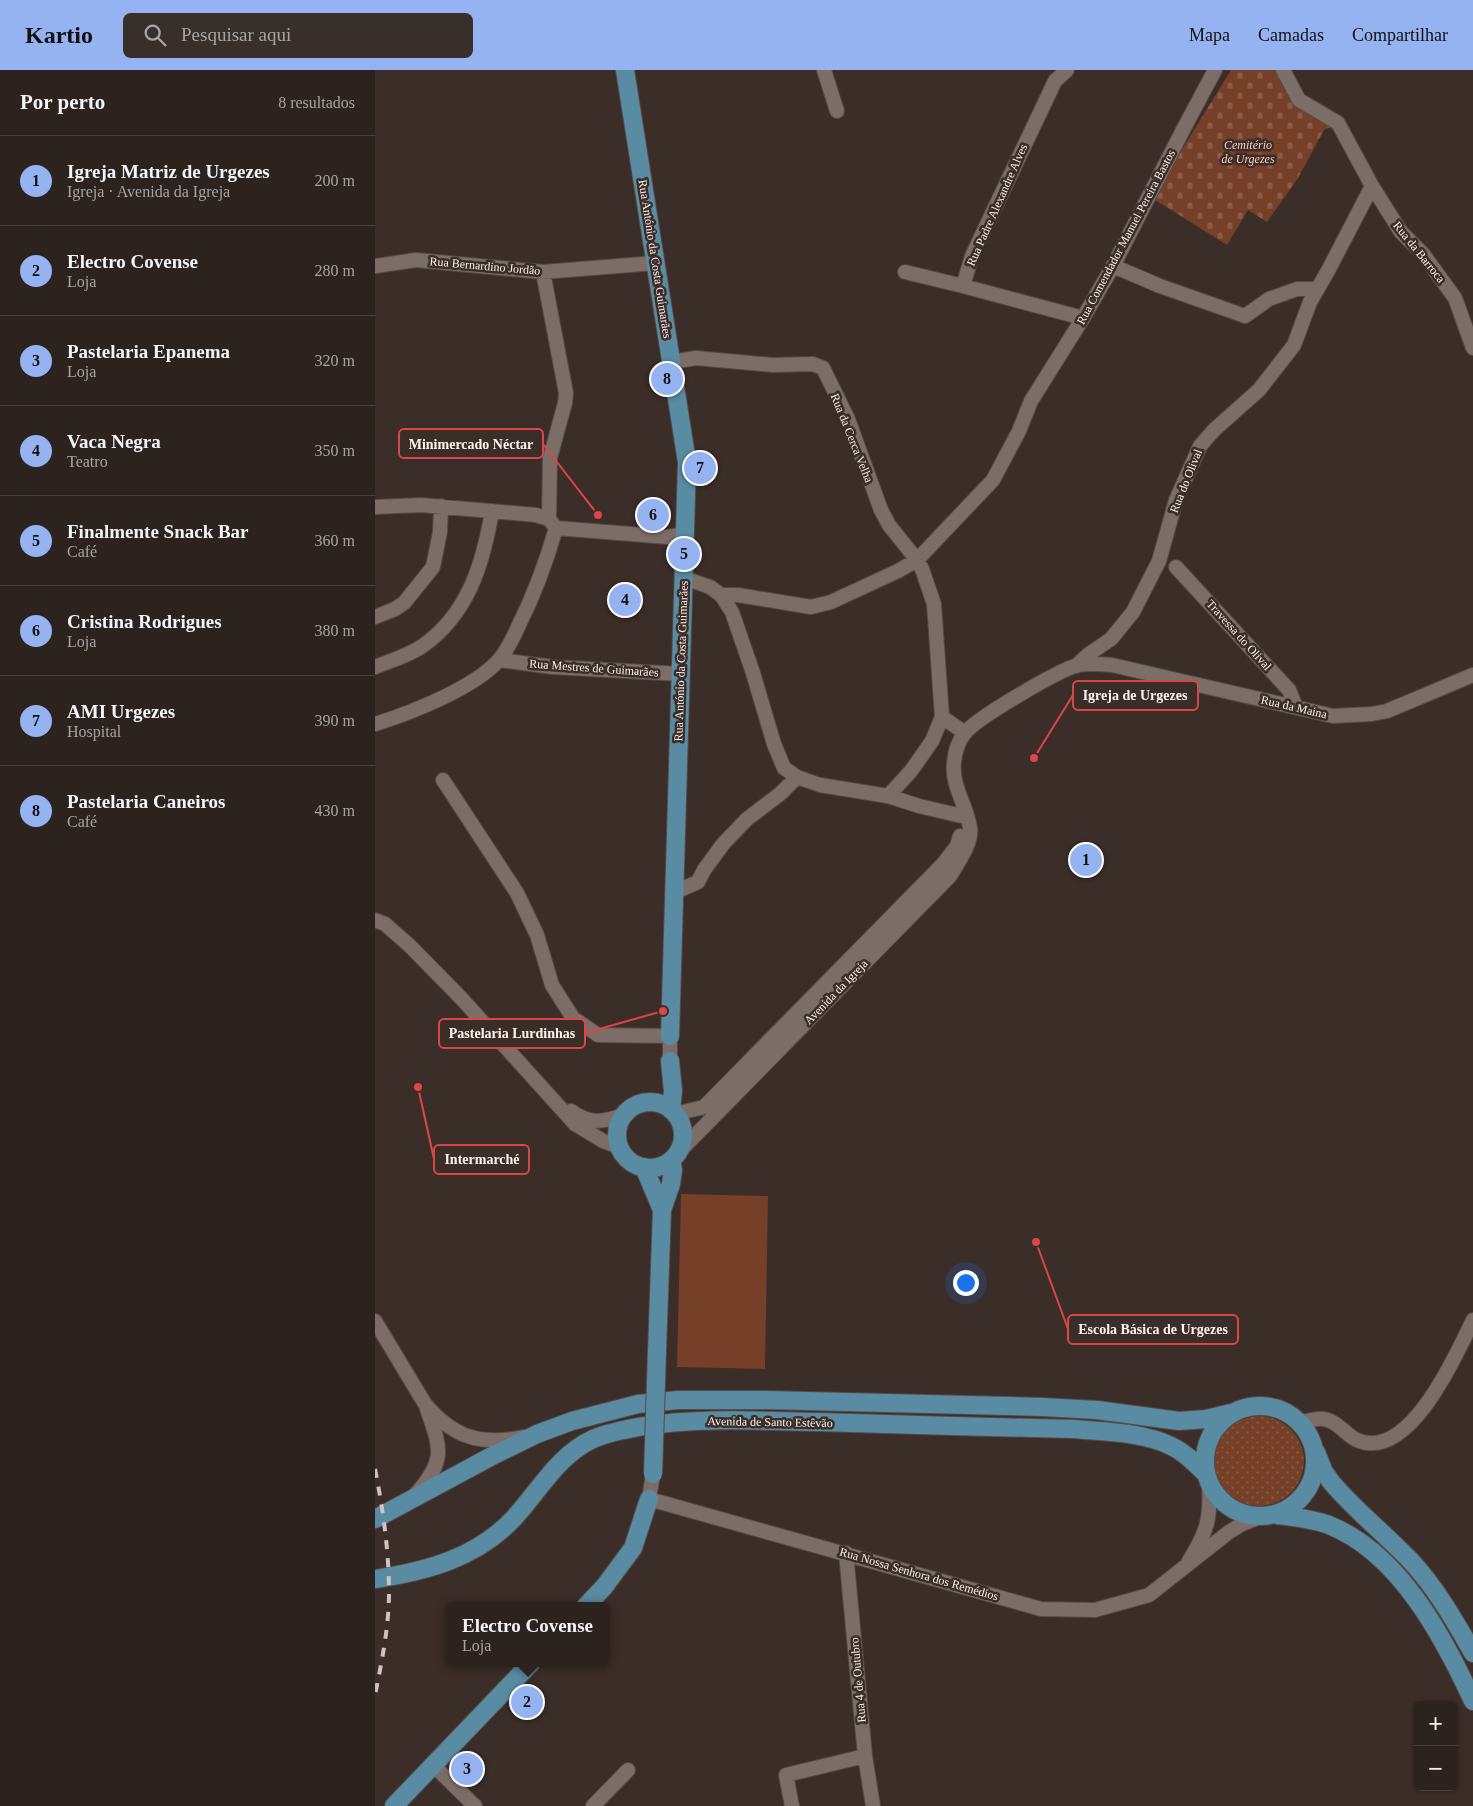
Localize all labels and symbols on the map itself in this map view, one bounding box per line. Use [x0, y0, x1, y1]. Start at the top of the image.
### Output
park label: Cemitério de Urgezes [1221, 138, 1275, 166]
street label: Rua Padre Alexandre Alves [964, 141, 1030, 268]
street label: Rua Comendador Manuel Pereira Bastos [1074, 147, 1178, 327]
street label: Rua António da Costa Guimarães [636, 179, 675, 340]
street label: Rua da Barroca [1390, 219, 1448, 286]
street label: Rua Bernardino Jordão [429, 254, 541, 278]
pin: 8 [651, 360, 683, 398]
street label: Rua da Cerca Velha [828, 391, 876, 485]
callout: Minimercado Néctar [399, 429, 543, 458]
text: Minimercado Néctar [409, 437, 533, 452]
street label: Rua do Olival [1167, 447, 1205, 515]
pin: 7 [684, 449, 716, 487]
pin: 6 [637, 496, 669, 534]
pin: 5 [668, 535, 700, 573]
street label: Rua António da Costa Guimarães [671, 580, 691, 742]
pin: 4 [609, 581, 641, 619]
street label: Travessa do Olival [1204, 597, 1275, 674]
street label: Rua Mestres de Guimarães [529, 656, 659, 680]
callout: Igreja de Urgezes [1073, 681, 1198, 710]
text: Igreja de Urgezes [1083, 688, 1188, 703]
street label: Rua da Maina [1260, 693, 1329, 722]
pin: 1 [1070, 841, 1102, 879]
street label: Avenida da Igreja [801, 956, 871, 1027]
callout: Pastelaria Lurdinhas [439, 1019, 585, 1048]
text: Pastelaria Lurdinhas [449, 1026, 576, 1041]
callout: Intermarché [434, 1145, 529, 1174]
text: Intermarché [444, 1152, 520, 1167]
your location [953, 1270, 979, 1296]
callout: Escola Básica de Urgezes [1068, 1315, 1238, 1344]
text: Escola Básica de Urgezes [1078, 1322, 1228, 1337]
street label: Avenida de Santo Estêvão [707, 1414, 833, 1430]
street label: Rua Nossa Senhora dos Remédios [838, 1545, 1000, 1604]
street label: Rua 4 de Outubro [847, 1637, 869, 1723]
pin: 2 [511, 1683, 543, 1721]
pin: 3 [451, 1750, 483, 1788]

